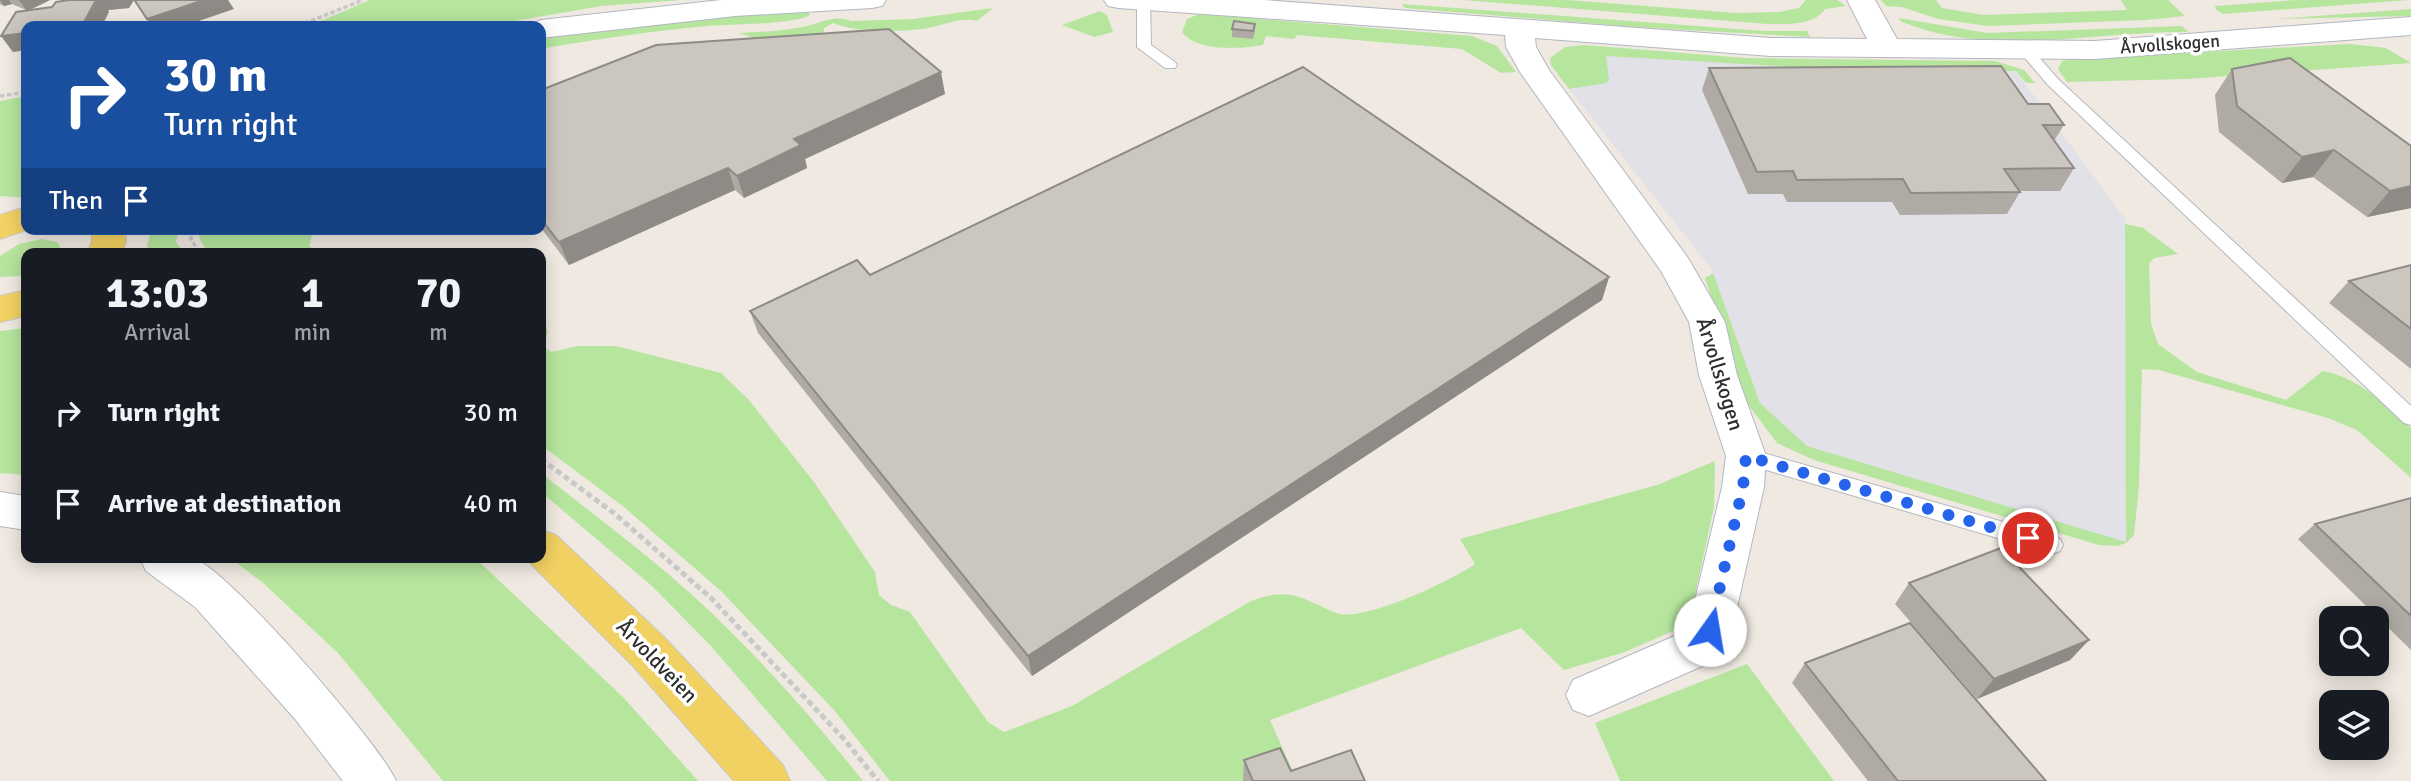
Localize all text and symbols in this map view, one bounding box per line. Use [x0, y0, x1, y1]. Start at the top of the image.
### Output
street label: Årvollskogen [2119, 30, 2221, 58]
text: 30 m [164, 45, 267, 105]
icon: right [49, 49, 140, 140]
text: Turn right [164, 105, 297, 144]
icon: arrive [117, 182, 155, 220]
text: Then [49, 185, 103, 217]
text: 13:03 [106, 268, 209, 319]
text: 1 [301, 268, 324, 319]
text: 70 [416, 268, 461, 319]
street label: Årvollskogen [1690, 314, 1750, 434]
text: Arrival [124, 318, 191, 347]
text: min [294, 318, 331, 347]
text: m [429, 318, 448, 347]
icon: right [49, 394, 87, 432]
text: Turn right [108, 397, 220, 429]
text: 30 m [463, 397, 518, 429]
icon: arrive [49, 485, 87, 523]
text: Arrive at destination [108, 488, 341, 520]
text: 40 m [463, 488, 518, 520]
pin [1998, 508, 2058, 568]
icon: arrive [2009, 519, 2047, 557]
position arrow [1673, 593, 1747, 667]
map controls [2319, 606, 2389, 760]
button: search [2319, 606, 2389, 676]
street label: Årvoldveien [611, 613, 704, 708]
button: layers [2319, 690, 2389, 760]

